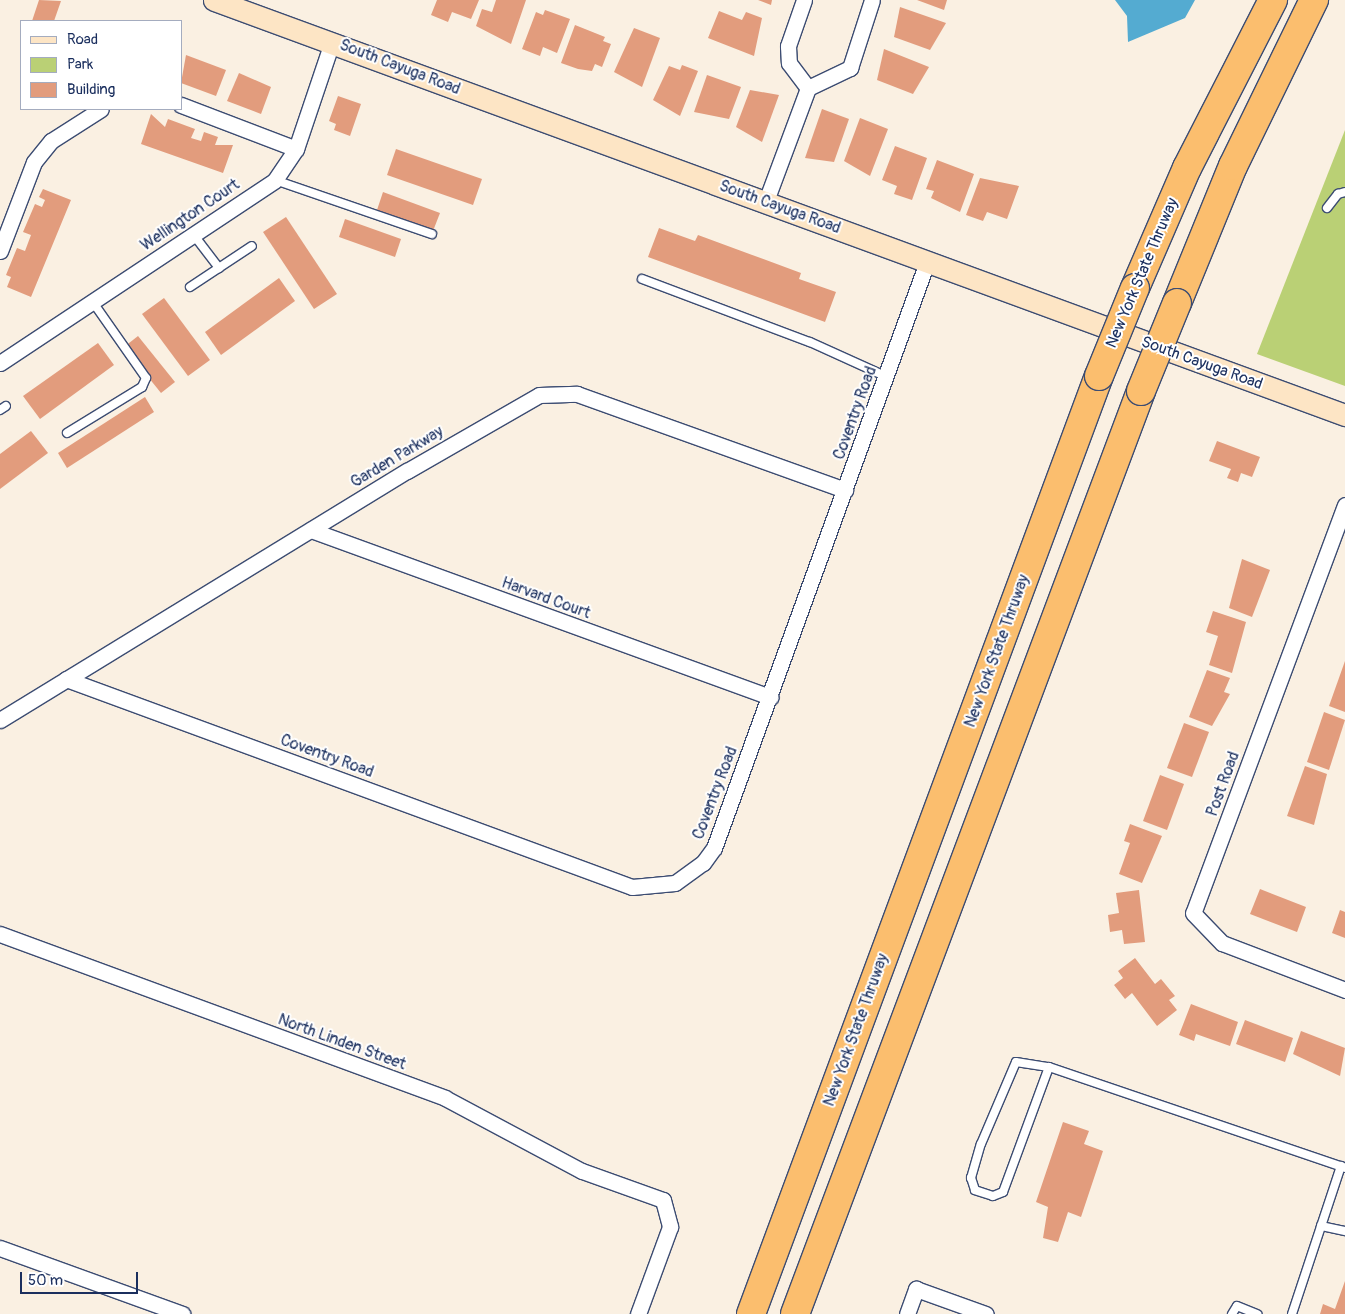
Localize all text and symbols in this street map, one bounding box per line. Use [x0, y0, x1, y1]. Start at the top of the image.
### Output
legend [20, 20, 182, 110]
text: Road [67, 30, 98, 49]
street label: South Cayuga Road [337, 35, 463, 99]
text: Park [67, 55, 93, 74]
text: Building [67, 80, 115, 99]
street label: Wellington Court [137, 175, 243, 255]
street label: South Cayuga Road [717, 176, 843, 238]
street label: New York State Thruway [1102, 195, 1182, 351]
street label: South Cayuga Road [1139, 332, 1265, 394]
street label: Coventry Road [829, 364, 881, 462]
street label: Garden Parkway [347, 422, 447, 492]
street label: New York State Thruway [960, 572, 1034, 730]
street label: Harvard Court [499, 573, 593, 623]
street label: Coventry Road [278, 730, 376, 782]
street label: Coventry Road [689, 744, 741, 842]
street label: Post Road [1202, 749, 1244, 819]
street label: New York State Thruway [819, 951, 893, 1109]
street label: North Linden Street [275, 1010, 409, 1074]
scale bar [22, 1262, 140, 1294]
text: 50 m [28, 1271, 63, 1290]

